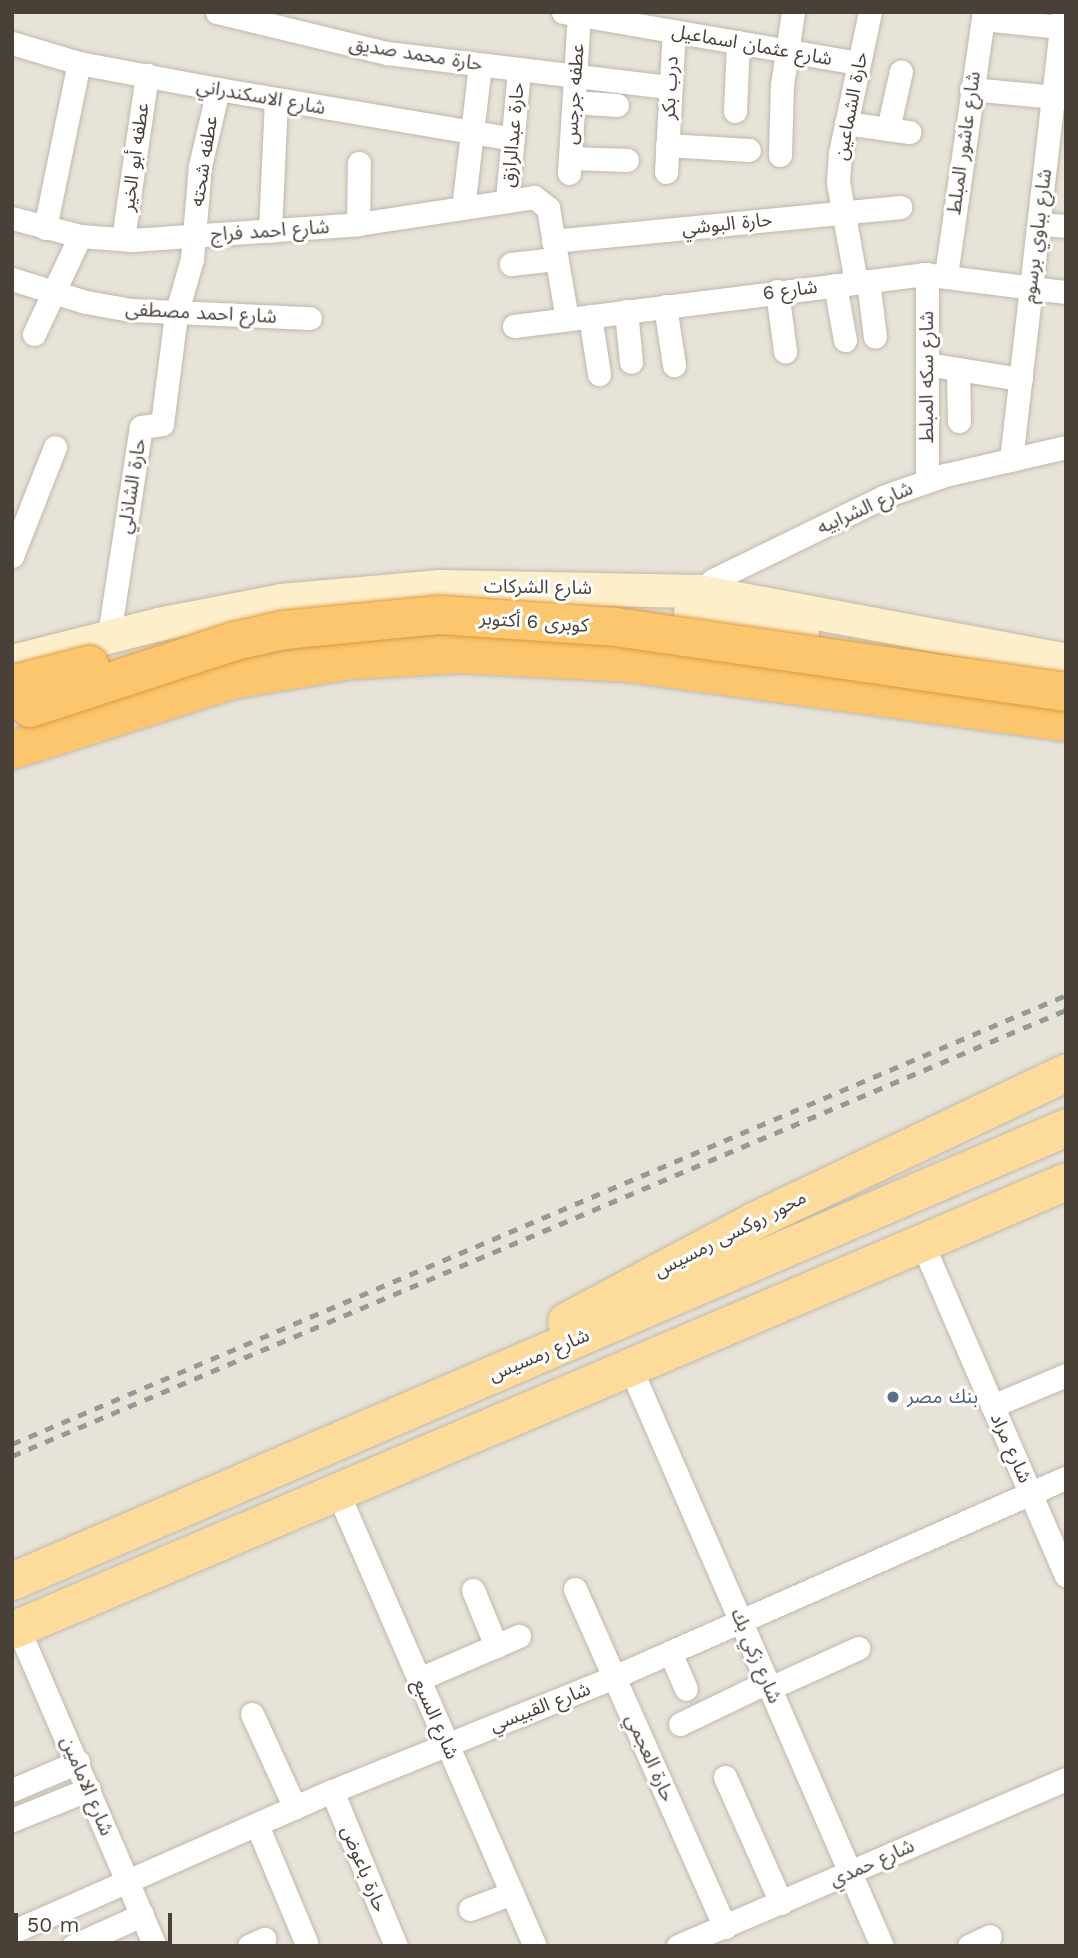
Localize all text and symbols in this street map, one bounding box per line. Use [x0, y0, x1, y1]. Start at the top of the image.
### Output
street label: شارع عثمان اسماعيل [670, 20, 834, 70]
street label: حارة محمد صديق [348, 32, 484, 76]
street label: عطفه جرجس [559, 43, 589, 145]
street label: حارة الشماعين [829, 50, 873, 162]
street label: درب بكر [657, 56, 683, 120]
street label: شارع عاشور المبلط [943, 70, 985, 216]
street label: شارع الاسكندراني [195, 74, 327, 120]
street label: حارة عبدالرازق [497, 81, 529, 189]
street label: عطفه أبو الخير [116, 101, 154, 213]
street label: عطفه شحته [186, 114, 222, 208]
street label: شارع بباوي برسوم [1017, 168, 1057, 304]
street label: حارة البوشي [681, 208, 773, 240]
street label: شارع احمد فراج [210, 215, 330, 247]
street label: شارع 6 [761, 275, 819, 305]
street label: شارع احمد مصطفى [125, 298, 277, 328]
street label: شارع سكه المبلط [916, 311, 938, 443]
street label: حارة الشاذلي [113, 437, 151, 535]
street label: شارع الشرابيه [814, 477, 916, 539]
street label: شارع الشركات [484, 575, 592, 599]
street label: كوبرى 6 أكتوبر [479, 607, 589, 637]
street label: محور روكسى رمسيس [650, 1186, 810, 1282]
street label: شارع رمسيس [485, 1324, 593, 1386]
place label: بنك مصر [907, 1386, 978, 1408]
marker: بنك مصر [885, 1389, 901, 1405]
street label: شارع مراد [986, 1410, 1036, 1486]
street label: شارع زكي بك [726, 1605, 786, 1707]
street label: شارع السبع [408, 1675, 464, 1763]
street label: شارع القبيسي [486, 1677, 594, 1737]
street label: حارة العجمي [621, 1711, 679, 1805]
street label: شارع الامامين [56, 1733, 118, 1839]
street label: حارة باعوض [336, 1823, 392, 1915]
street label: شارع حمدي [826, 1834, 918, 1892]
scale bar [18, 1898, 175, 1942]
text: 50 m [27, 1912, 79, 1937]

